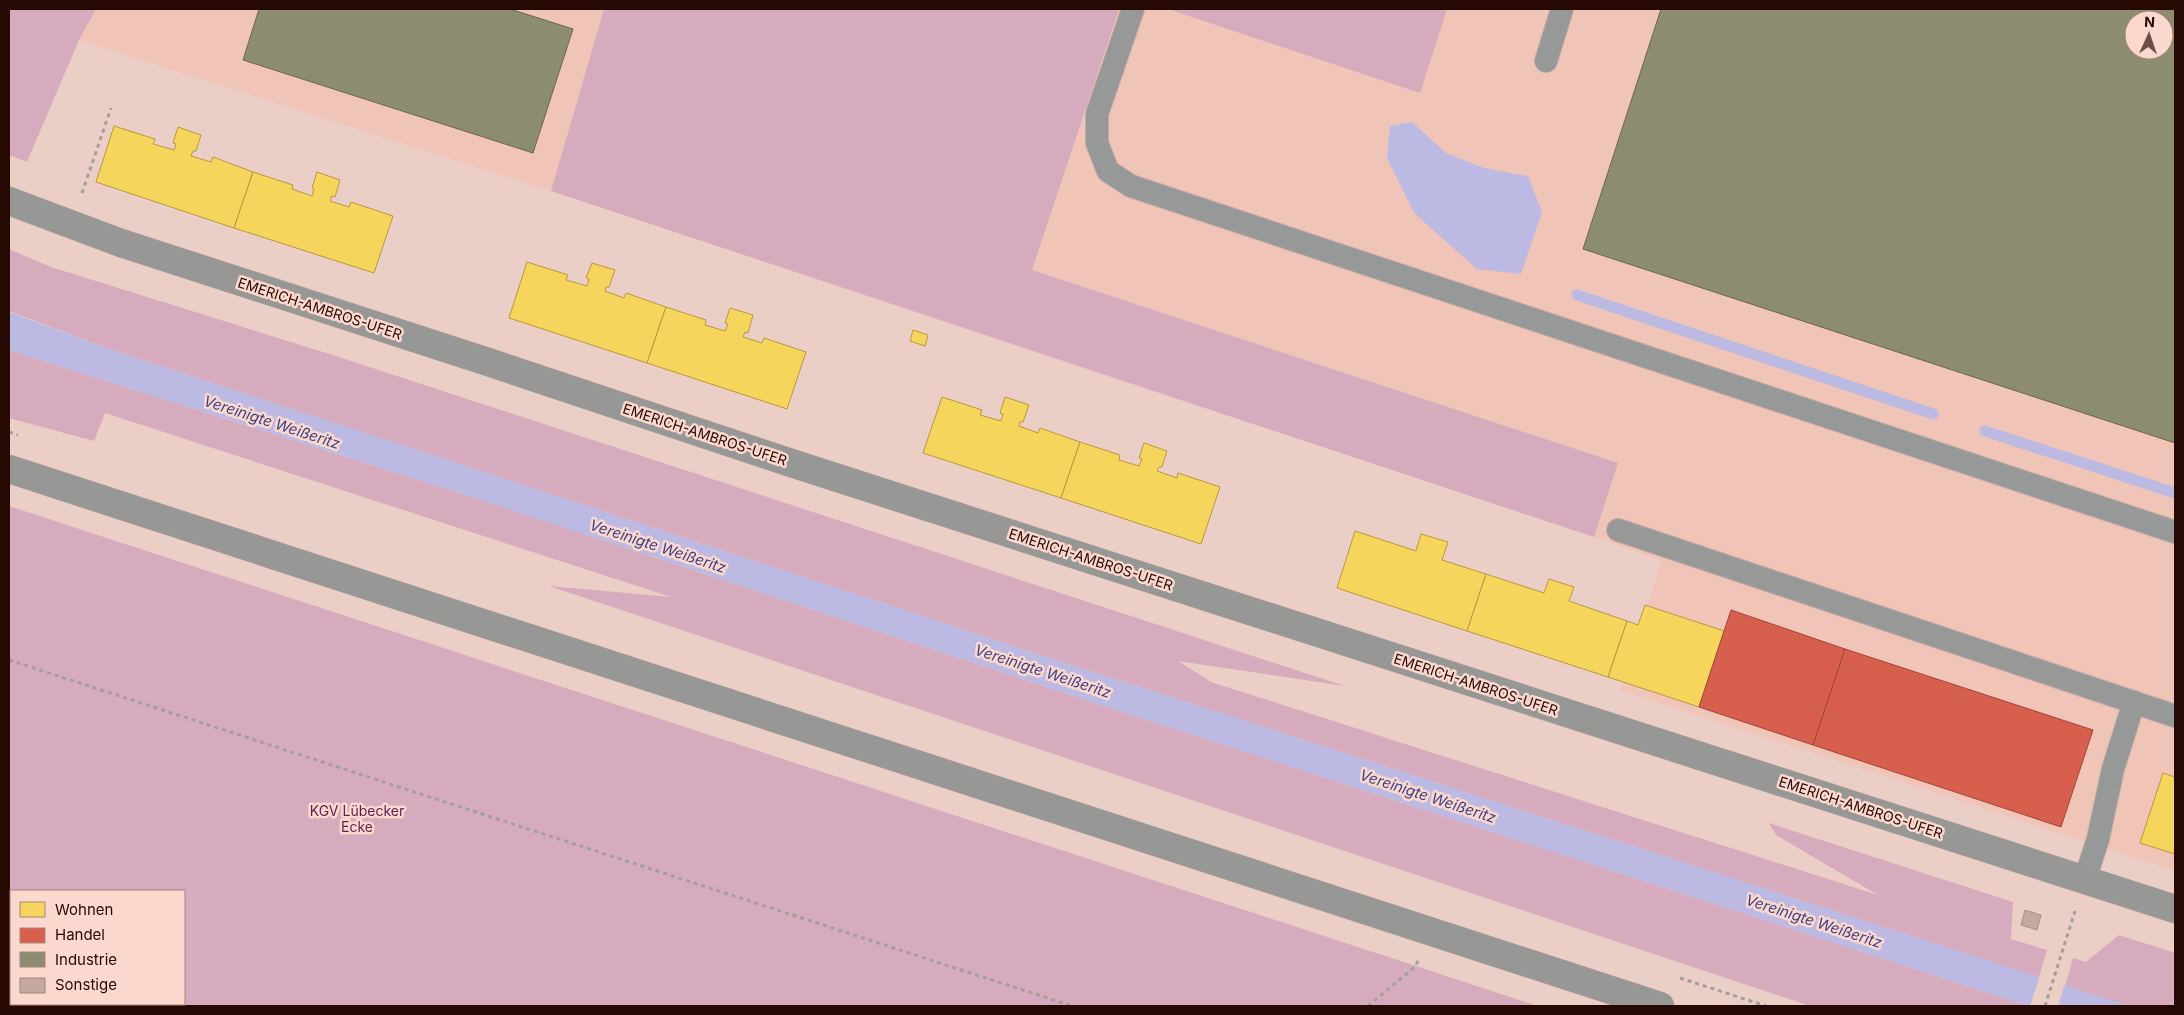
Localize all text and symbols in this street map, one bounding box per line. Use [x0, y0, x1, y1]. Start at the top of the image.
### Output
north arrow [2124, 10, 2174, 60]
text: N [2144, 13, 2155, 30]
street label: EMERICH-AMBROS-UFER [236, 273, 404, 343]
water label: Vereinigte Weißeritz [201, 391, 343, 453]
street label: EMERICH-AMBROS-UFER [621, 399, 789, 469]
water label: Vereinigte Weißeritz [587, 515, 729, 577]
street label: EMERICH-AMBROS-UFER [1007, 524, 1175, 594]
water label: Vereinigte Weißeritz [972, 640, 1114, 702]
street label: EMERICH-AMBROS-UFER [1392, 649, 1560, 719]
water label: Vereinigte Weißeritz [1357, 765, 1499, 827]
street label: EMERICH-AMBROS-UFER [1777, 772, 1945, 842]
park label: KGV Lübecker Ecke [310, 802, 404, 835]
legend [10, 890, 185, 1005]
water label: Vereinigte Weißeritz [1743, 890, 1885, 952]
text: Wohnen [55, 900, 113, 919]
text: Handel [55, 925, 105, 944]
text: Industrie [55, 950, 117, 969]
text: Sonstige [55, 975, 117, 994]

